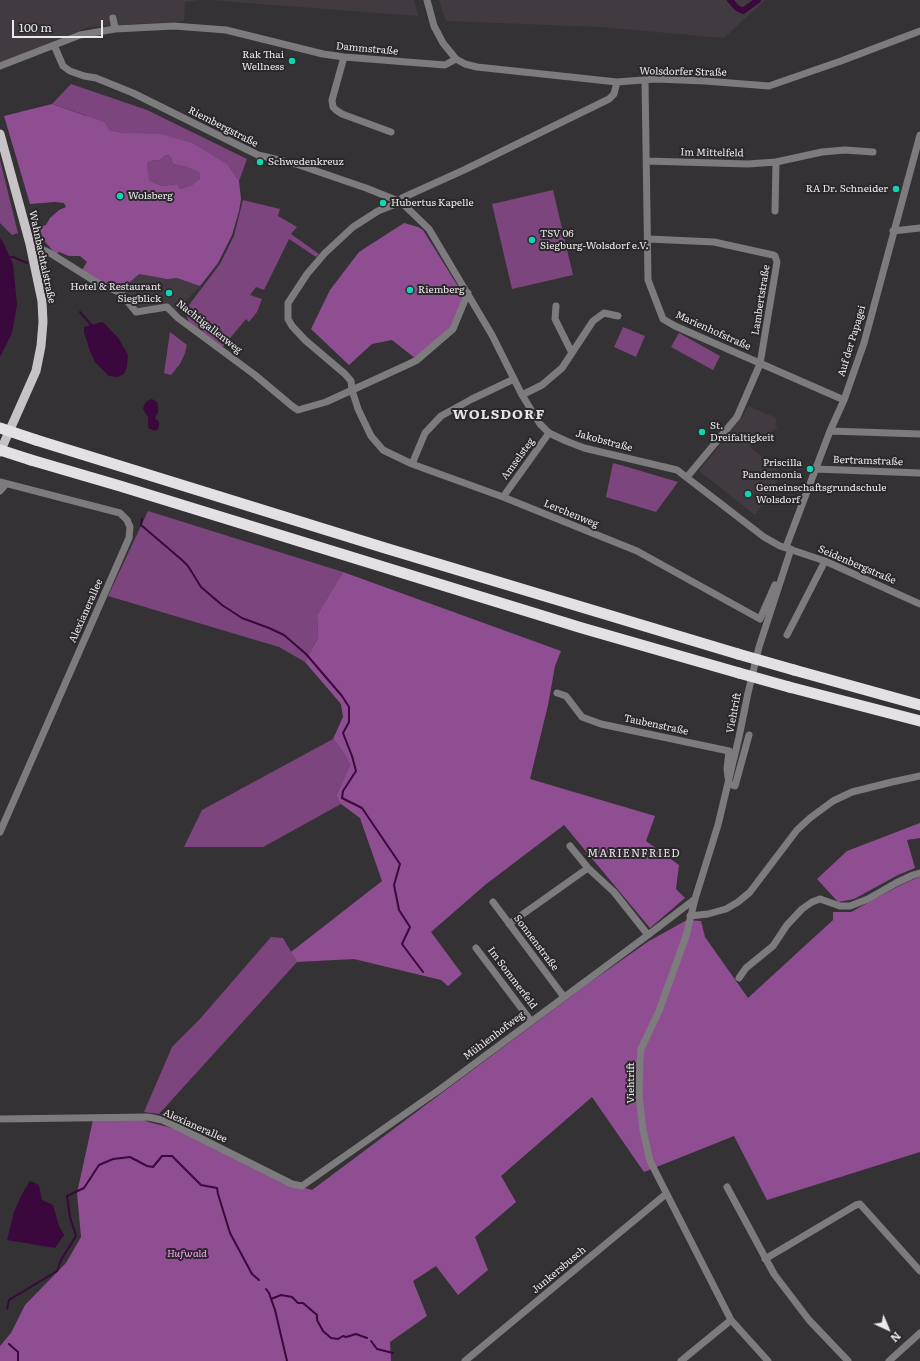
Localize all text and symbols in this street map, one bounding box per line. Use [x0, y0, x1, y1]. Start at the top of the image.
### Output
scale bar [14, 12, 105, 38]
text: 100 m [19, 18, 52, 36]
street label: Dammstraße [335, 40, 399, 58]
place label: Rak Thai Wellness [242, 49, 284, 72]
marker: Rak Thai Wellness [287, 56, 297, 66]
street label: Wolsdorfer Straße [639, 65, 727, 79]
street label: Riembergstraße [186, 104, 260, 150]
street label: Im Mittelfeld [680, 146, 744, 160]
place label: Schwedenkreuz [268, 156, 344, 168]
marker: Schwedenkreuz [255, 157, 265, 167]
place label: RA Dr. Schneider [806, 183, 888, 195]
marker: RA Dr. Schneider [891, 184, 901, 194]
place label: Wolsberg [128, 190, 173, 202]
marker: Wolsberg [115, 191, 125, 201]
place label: Hubertus Kapelle [391, 197, 474, 209]
marker: Hubertus Kapelle [378, 198, 388, 208]
street label: Wahnbachtalstraße [26, 209, 58, 305]
place label: TSV 06 Siegburg-Wolsdorf e.V. [540, 228, 649, 252]
marker: TSV 06 Siegburg-Wolsdorf e.V. [527, 235, 537, 245]
street label: Lambertstraße [750, 264, 772, 336]
place label: Hotel & Restaurant Siegblick [70, 281, 161, 304]
place label: Riemberg [418, 284, 465, 296]
marker: Riemberg [405, 285, 415, 295]
marker: Hotel & Restaurant Siegblick [164, 288, 174, 298]
street label: Nachtigallenweg [174, 298, 244, 356]
street label: Auf der Papagei [835, 304, 869, 378]
street label: Marienhofstraße [673, 309, 753, 353]
district label: WOLSDORF [453, 407, 545, 423]
place label: St. Dreifaltigkeit [710, 420, 774, 444]
marker: St. Dreifaltigkeit [697, 427, 707, 437]
street label: Jakobstraße [574, 428, 634, 454]
street label: Amselsteg [499, 436, 537, 482]
street label: Bertramstraße [833, 454, 903, 468]
place label: Priscilla Pandemonia [742, 457, 802, 480]
marker: Priscilla Pandemonia [805, 464, 815, 474]
place label: Gemeinschaftsgrundschule Wolsdorf [756, 482, 887, 506]
marker: Gemeinschaftsgrundschule Wolsdorf [743, 489, 753, 499]
street label: Lerchenweg [542, 498, 600, 530]
street label: Seidenbergstraße [816, 543, 898, 587]
street label: Alexianerallee [67, 577, 105, 645]
street label: Viehtrift [724, 692, 744, 734]
street label: Taubenstraße [622, 712, 690, 738]
district label: MARIENFRIED [587, 847, 681, 861]
street label: Sonnenstraße [511, 913, 561, 973]
street label: Im Sommerfeld [485, 945, 539, 1011]
street label: Mühlenhofweg [461, 1009, 527, 1063]
street label: Viehtrift [625, 1062, 637, 1104]
street label: Alexianerallee [161, 1107, 229, 1145]
street label: Junkersbusch [530, 1244, 588, 1296]
park label: Hufwald [167, 1248, 207, 1260]
north arrow [868, 1309, 908, 1349]
text: N [887, 1329, 905, 1347]

